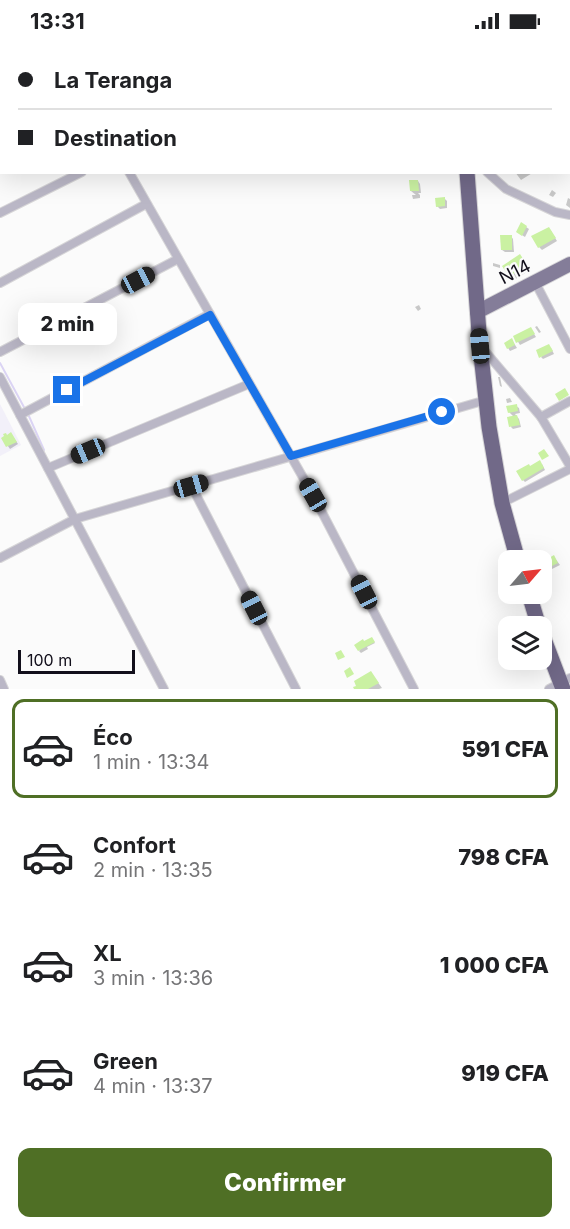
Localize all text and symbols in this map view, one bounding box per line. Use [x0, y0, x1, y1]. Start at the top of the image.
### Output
text: 13:31 [30, 8, 85, 34]
text: La Teranga [54, 67, 172, 93]
text: Destination [54, 125, 177, 151]
street label: N14 [496, 255, 534, 288]
car [118, 264, 158, 296]
callout: 2 min [17, 303, 116, 345]
text: 2 min [40, 312, 95, 336]
car [469, 327, 491, 365]
route end [53, 376, 80, 403]
route start [428, 398, 455, 425]
car [68, 436, 108, 466]
car [171, 472, 211, 500]
car [296, 475, 330, 515]
north arrow [498, 550, 552, 604]
map controls [498, 550, 552, 670]
car [348, 572, 380, 612]
car [238, 588, 270, 628]
button: layers [498, 616, 552, 670]
scale bar [18, 647, 135, 674]
text: 100 m [27, 650, 72, 670]
icon: car [21, 722, 75, 776]
text: Éco [93, 724, 133, 750]
text: 591 CFA [461, 736, 549, 762]
text: 1 min · 13:34 [93, 750, 209, 774]
icon: car [21, 830, 75, 884]
text: Confort [93, 832, 176, 858]
text: 798 CFA [458, 844, 549, 870]
text: 2 min · 13:35 [93, 858, 213, 882]
icon: car [21, 938, 75, 992]
text: XL [93, 940, 122, 966]
text: 1 000 CFA [440, 952, 549, 978]
text: 3 min · 13:36 [93, 966, 213, 990]
icon: car [21, 1046, 75, 1100]
text: Green [93, 1048, 158, 1074]
text: 919 CFA [461, 1060, 549, 1086]
text: 4 min · 13:37 [93, 1074, 213, 1098]
button: Confirmer [18, 1148, 552, 1217]

